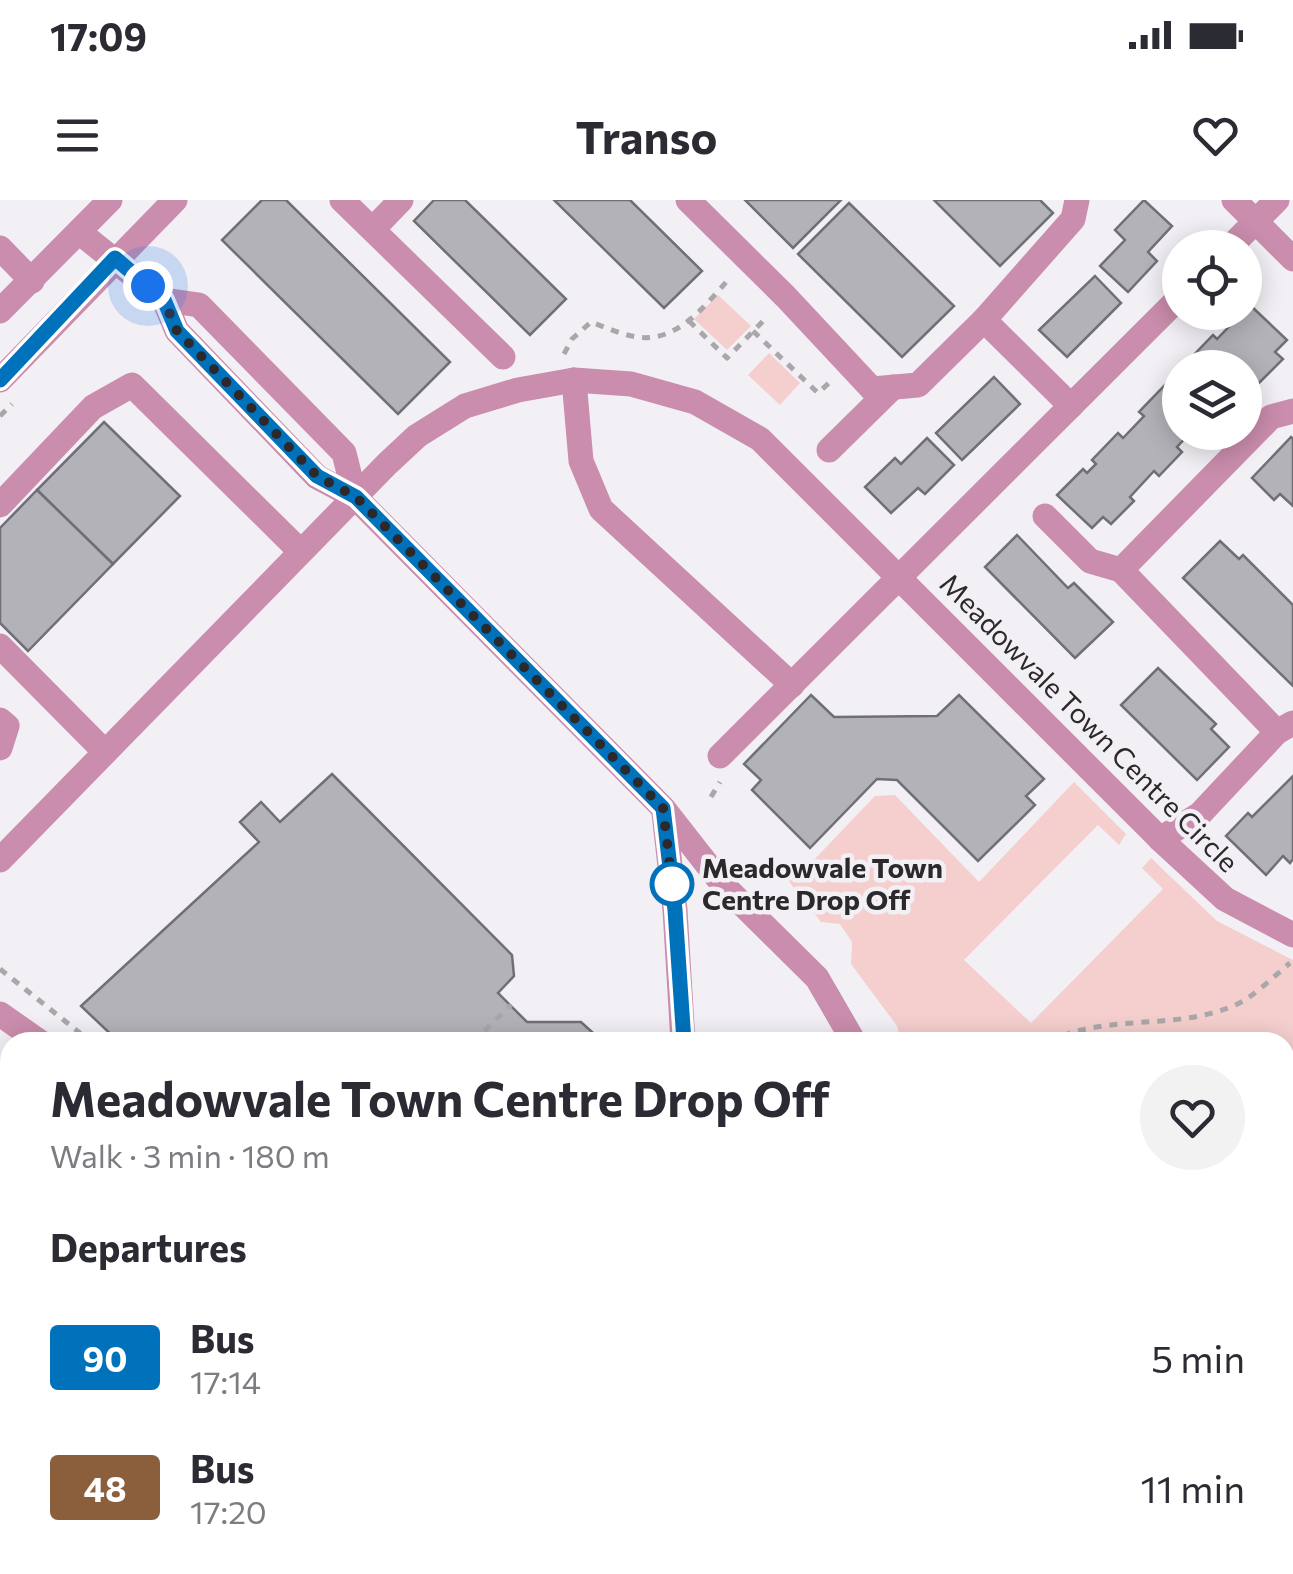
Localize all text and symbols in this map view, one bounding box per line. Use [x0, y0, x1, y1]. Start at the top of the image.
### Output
text: 17:09 [50, 12, 147, 59]
icon: menu [50, 108, 105, 163]
text: Transo [576, 108, 717, 163]
icon: heart [1188, 108, 1243, 163]
map controls [1162, 230, 1262, 450]
button: locate [1162, 230, 1262, 330]
your location [123, 261, 173, 311]
button: layers [1162, 350, 1262, 450]
street label: Meadowvale Town Centre Circle [933, 566, 1246, 879]
place label: Meadowvale Town Centre Drop Off [702, 850, 943, 916]
marker: Meadowvale Town Centre Drop Off [651, 863, 693, 905]
button: heart [1140, 1065, 1245, 1170]
text: Meadowvale Town Centre Drop Off [50, 1068, 830, 1127]
text: Walk · 3 min · 180 m [50, 1135, 330, 1175]
text: Departures [50, 1223, 247, 1270]
text: Bus [190, 1314, 255, 1361]
text: 5 min [1151, 1334, 1245, 1381]
text: 90 [83, 1336, 127, 1379]
text: 17:14 [190, 1361, 261, 1401]
text: Bus [190, 1444, 255, 1491]
text: 11 min [1141, 1464, 1245, 1511]
text: 48 [83, 1466, 127, 1509]
text: 17:20 [190, 1491, 267, 1531]

